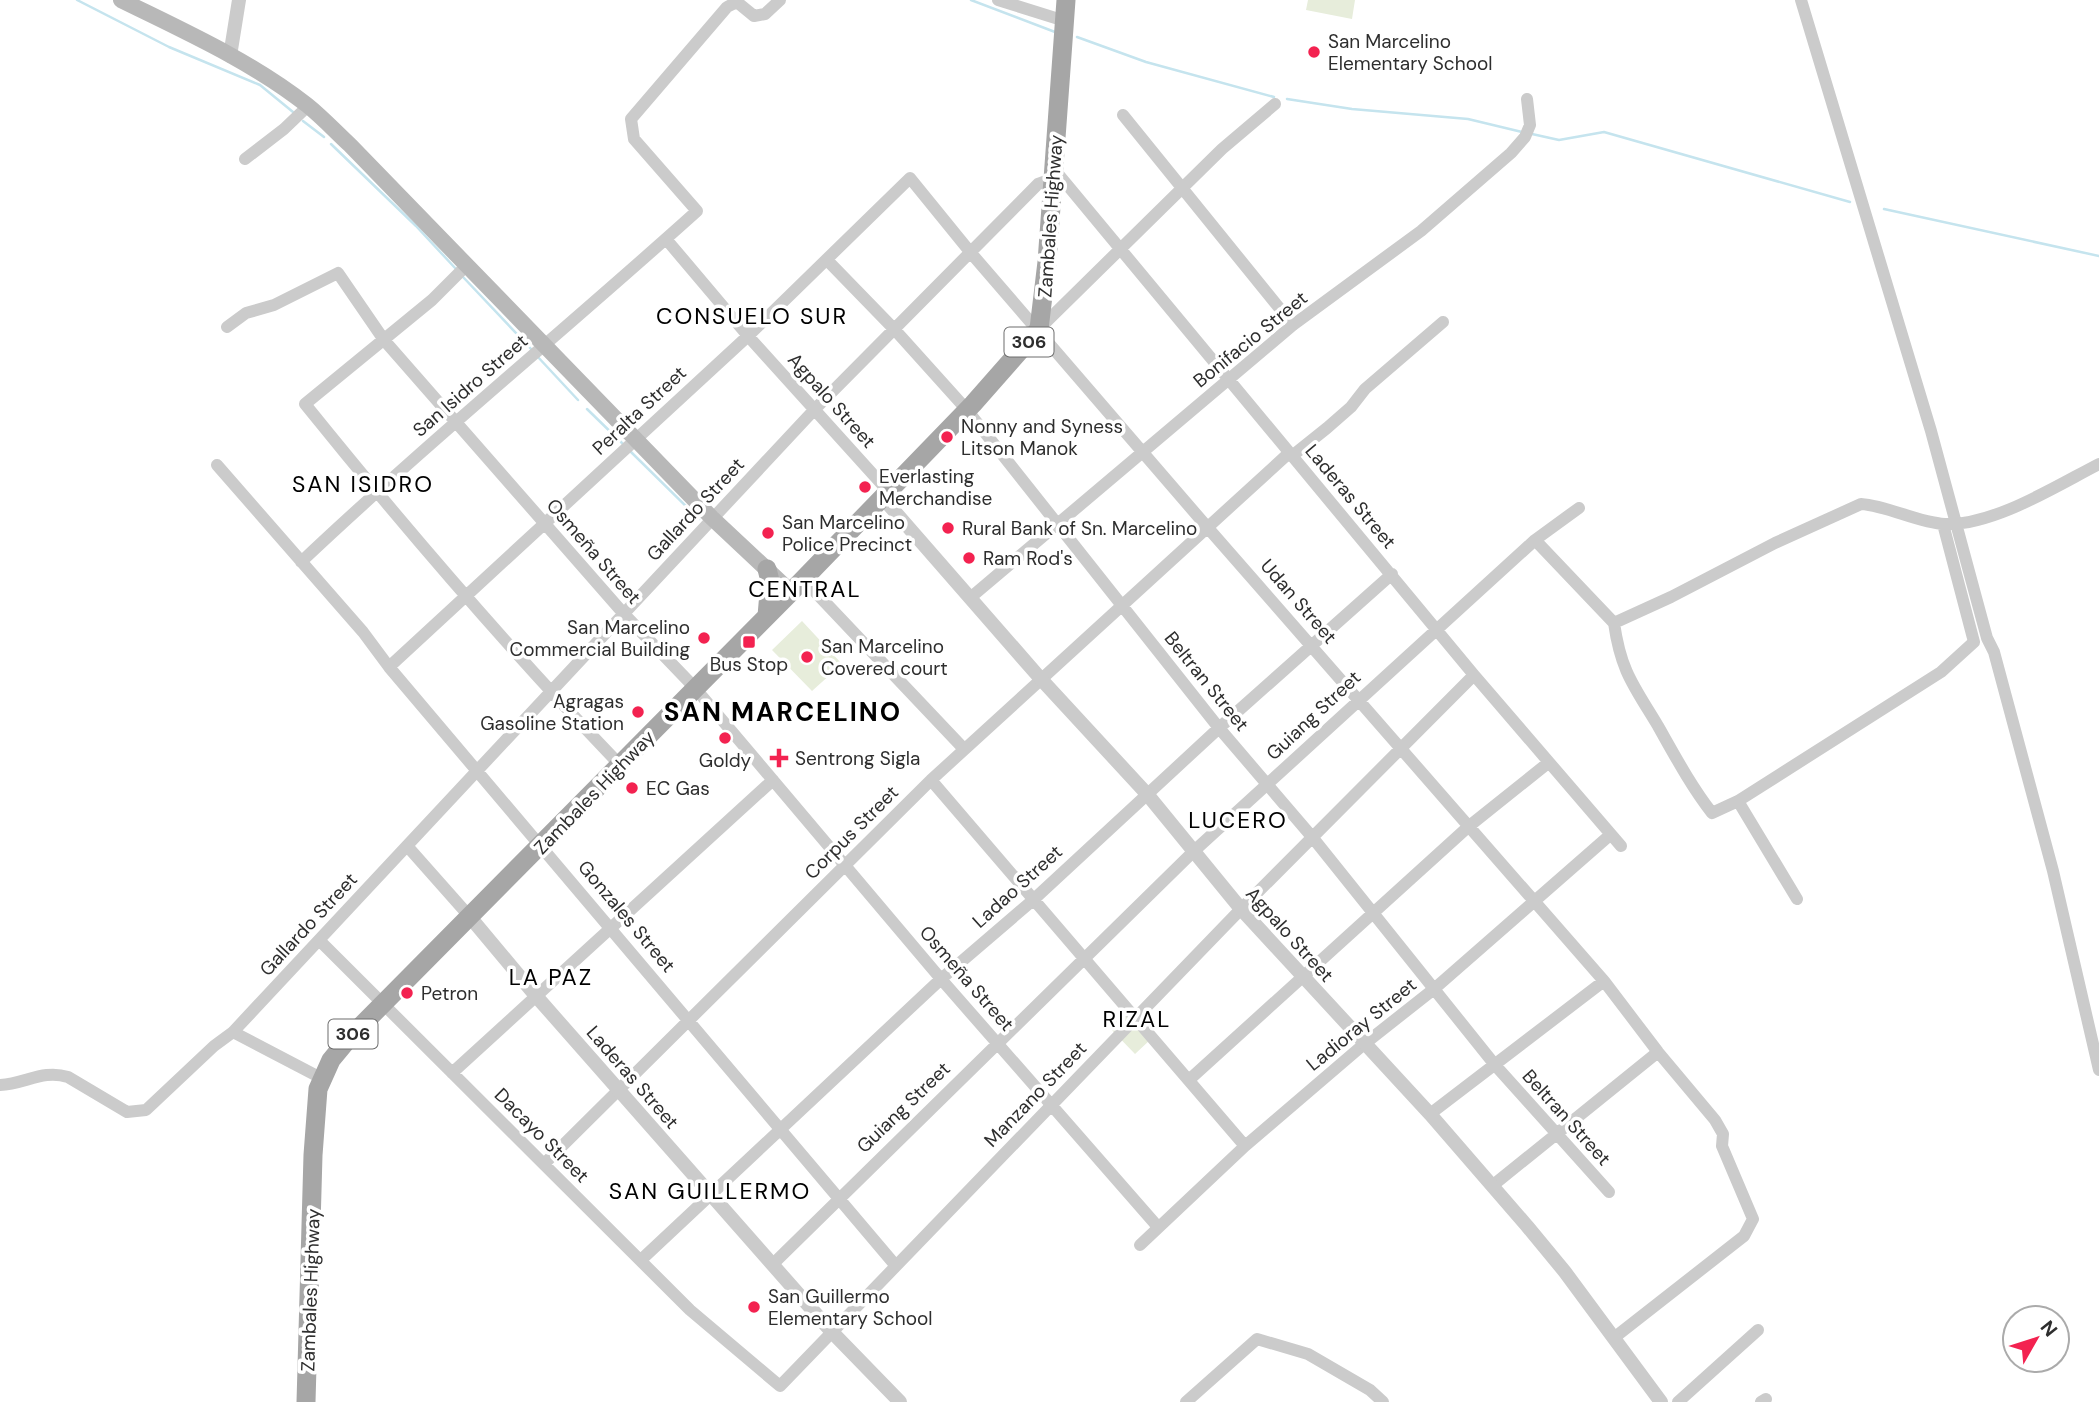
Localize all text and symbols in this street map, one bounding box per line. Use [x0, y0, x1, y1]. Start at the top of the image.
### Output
place label: San Marcelino Elementary School [1328, 29, 1492, 76]
marker: San Marcelino Elementary School [1306, 44, 1322, 60]
street label: Zambales Highway [1032, 133, 1069, 298]
street label: Bonifacio Street [1188, 286, 1313, 393]
district label: CONSUELO SUR [656, 301, 848, 331]
road number: 306 [1004, 328, 1054, 356]
street label: San Isidro Street [408, 329, 533, 442]
street label: Agpalo Street [782, 347, 881, 453]
street label: Peralta Street [587, 360, 692, 460]
place label: Nonny and Syness Litson Manok [961, 414, 1123, 461]
marker: Nonny and Syness Litson Manok [939, 429, 955, 445]
street label: Laderas Street [1300, 439, 1402, 554]
street label: Gallardo Street [641, 452, 750, 566]
place label: Everlasting Merchandise [879, 464, 992, 511]
district label: SAN ISIDRO [292, 469, 434, 499]
marker: Everlasting Merchandise [857, 479, 873, 495]
street label: Osmeña Street [541, 493, 646, 609]
place label: San Marcelino Police Precinct [782, 510, 912, 557]
place label: Rural Bank of Sn. Marcelino [962, 516, 1197, 541]
marker: Rural Bank of Sn. Marcelino [940, 520, 956, 536]
marker: San Marcelino Police Precinct [760, 525, 776, 541]
place label: Ram Rod's [983, 546, 1073, 571]
marker: Ram Rod's [961, 550, 977, 566]
street label: Udan Street [1255, 554, 1342, 649]
district label: CENTRAL [748, 574, 862, 604]
place label: San Marcelino Commercial Building [510, 615, 690, 662]
street label: Beltran Street [1159, 626, 1254, 736]
marker: San Marcelino Commercial Building [696, 630, 712, 646]
marker: Bus Stop [741, 634, 757, 650]
place label: San Marcelino Covered court [821, 634, 948, 681]
marker: San Marcelino Covered court [799, 649, 815, 665]
place label: Bus Stop [710, 652, 788, 677]
street label: Guiang Street [1261, 665, 1366, 766]
place label: Agragas Gasoline Station [480, 689, 624, 736]
district label: SAN MARCELINO [664, 695, 902, 729]
marker: Agragas Gasoline Station [630, 704, 646, 720]
street label: Zambales Highway [529, 725, 660, 860]
marker: Goldy [717, 730, 733, 746]
place label: Sentrong Sigla [795, 746, 920, 771]
place label: Goldy [699, 748, 752, 773]
marker: Sentrong Sigla [769, 748, 789, 768]
place label: EC Gas [646, 776, 710, 801]
marker: EC Gas [624, 780, 640, 796]
street label: Corpus Street [799, 780, 904, 885]
district label: LUCERO [1188, 805, 1288, 835]
street label: Ladao Street [967, 839, 1068, 933]
street label: Gonzales Street [572, 855, 681, 978]
street label: Gallardo Street [254, 867, 363, 981]
street label: Agpalo Street [1240, 881, 1339, 987]
street label: Osmeña Street [914, 920, 1019, 1036]
district label: LA PAZ [509, 962, 593, 992]
street label: Ladioray Street [1301, 972, 1421, 1076]
place label: Petron [421, 981, 478, 1006]
marker: Petron [399, 985, 415, 1001]
district label: RIZAL [1103, 1004, 1171, 1034]
road number: 306 [328, 1020, 378, 1049]
street label: Laderas Street [581, 1021, 684, 1134]
street label: Manzano Street [979, 1036, 1092, 1152]
street label: Guiang Street [851, 1056, 955, 1158]
street label: Beltran Street [1517, 1064, 1616, 1171]
street label: Dacayo Street [489, 1083, 594, 1188]
district label: SAN GUILLERMO [609, 1176, 811, 1206]
street label: Zambales Highway [295, 1208, 326, 1372]
place label: San Guillermo Elementary School [768, 1284, 932, 1331]
marker: San Guillermo Elementary School [746, 1299, 762, 1315]
north arrow [2001, 1304, 2071, 1374]
text: N [2035, 1315, 2063, 1342]

